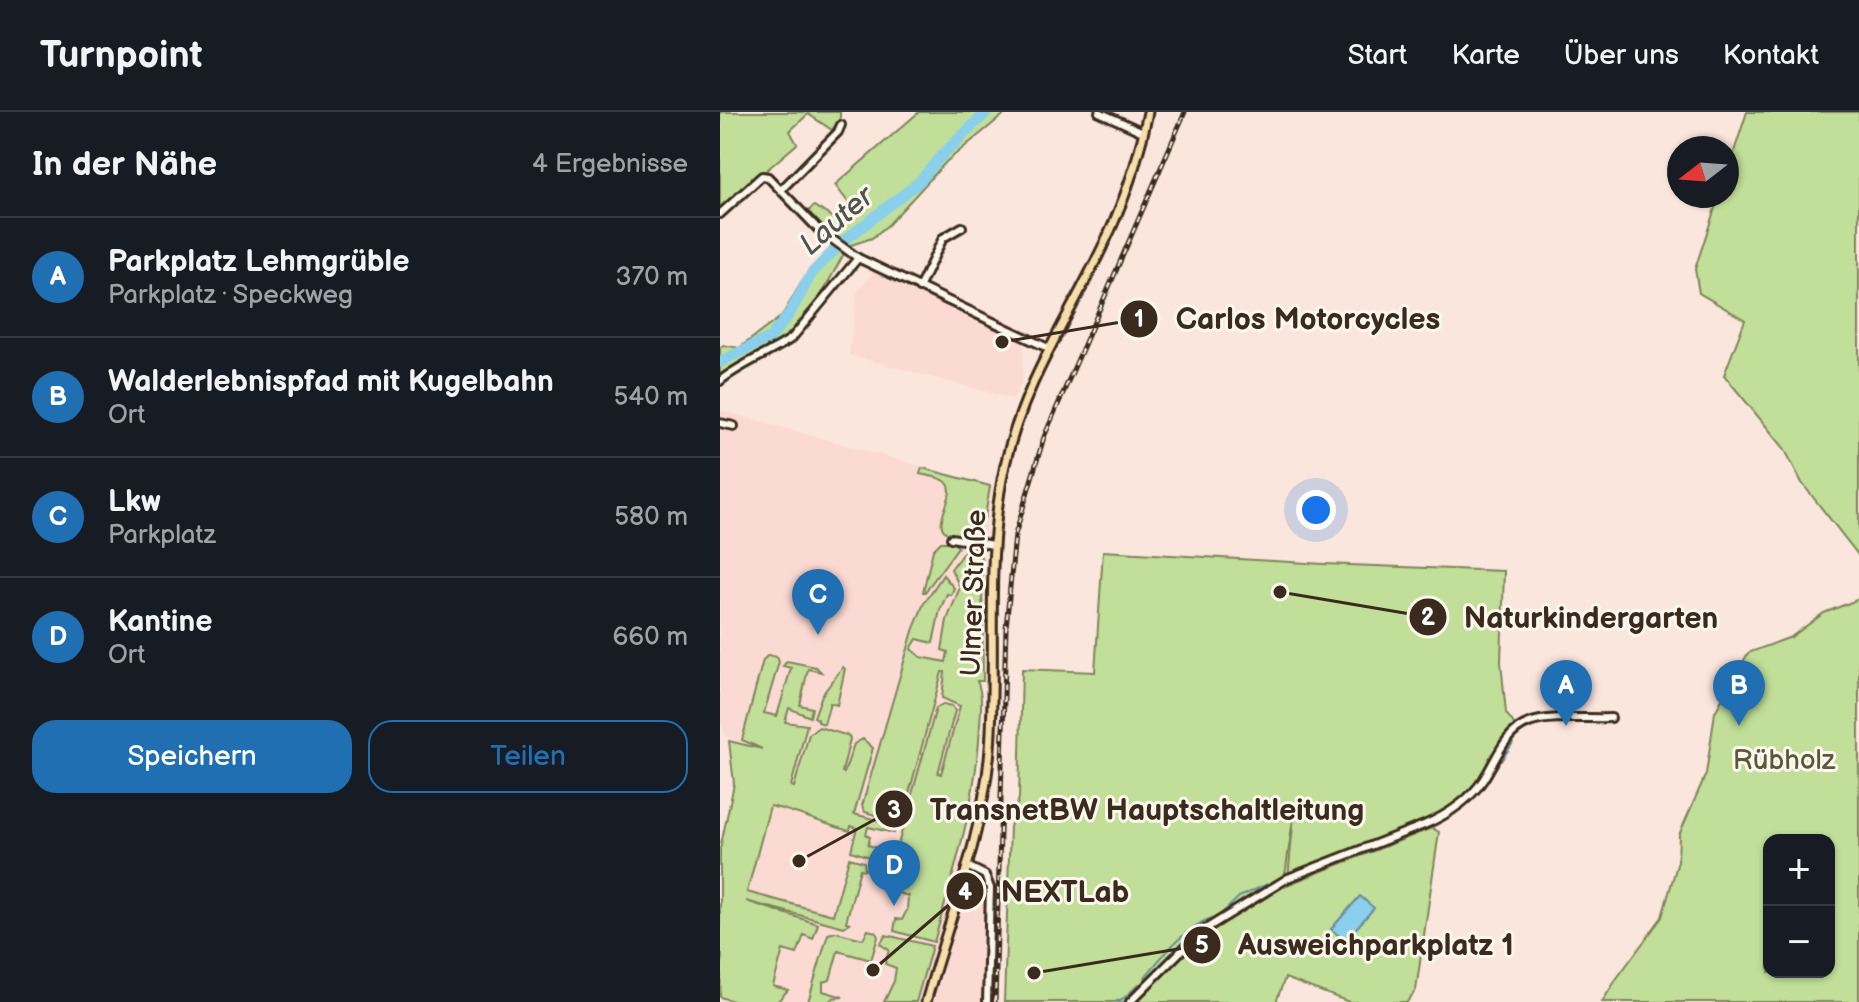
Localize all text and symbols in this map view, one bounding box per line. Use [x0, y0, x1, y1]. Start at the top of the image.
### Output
text: Turnpoint [40, 33, 202, 78]
text: Start [1348, 39, 1407, 72]
text: Karte [1451, 39, 1520, 72]
text: Über uns [1564, 39, 1679, 72]
text: Kontakt [1723, 39, 1819, 72]
north arrow [1667, 136, 1739, 208]
text: In der Nähe [32, 144, 217, 185]
text: 4 Ergebnisse [532, 149, 688, 180]
water label: Lauter [793, 178, 883, 263]
text: Parkplatz Lehmgrüble [108, 244, 409, 280]
text: A [50, 262, 66, 293]
text: 370 m [615, 262, 688, 293]
text: Parkplatz · Speckweg [108, 280, 353, 311]
callout: Carlos Motorcycles [1119, 292, 1456, 346]
text: Carlos Motorcycles [1176, 302, 1440, 338]
text: 1 [1134, 305, 1144, 334]
text: Walderlebnispfad mit Kugelbahn [108, 364, 554, 400]
text: B [49, 382, 67, 413]
text: 540 m [613, 382, 688, 413]
text: Ort [108, 400, 145, 431]
text: Lkw [108, 484, 161, 520]
your location [1296, 490, 1336, 530]
text: C [49, 502, 67, 533]
text: 580 m [614, 502, 688, 533]
street label: Ulmer Straße [955, 509, 993, 677]
text: Parkplatz [108, 520, 216, 551]
pin: C [792, 569, 844, 635]
callout: Naturkindergarten [1408, 590, 1735, 644]
text: Naturkindergarten [1464, 601, 1718, 637]
text: 2 [1421, 603, 1436, 632]
text: Kantine [108, 604, 212, 640]
text: D [49, 622, 67, 653]
text: 660 m [612, 622, 688, 653]
text: Ort [108, 640, 145, 671]
pin: A [1540, 660, 1592, 726]
pin: B [1713, 660, 1765, 726]
button: Speichern [32, 720, 352, 793]
button: Teilen [368, 720, 688, 793]
park label: Rübholz [1733, 744, 1836, 777]
callout: TransnetBW Hauptschaltleitung [874, 782, 1381, 836]
text: TransnetBW Hauptschaltleitung [930, 793, 1364, 829]
text: 3 [887, 796, 901, 825]
map controls [1763, 834, 1835, 978]
button: + [1763, 834, 1835, 906]
pin: D [868, 840, 920, 906]
callout: NEXTLab [945, 864, 1146, 918]
text: NEXTLab [1001, 875, 1130, 911]
text: 4 [958, 878, 972, 907]
button: − [1763, 906, 1835, 978]
callout: Ausweichparkplatz 1 [1182, 918, 1530, 972]
text: Ausweichparkplatz 1 [1237, 928, 1514, 964]
text: 5 [1195, 931, 1209, 960]

